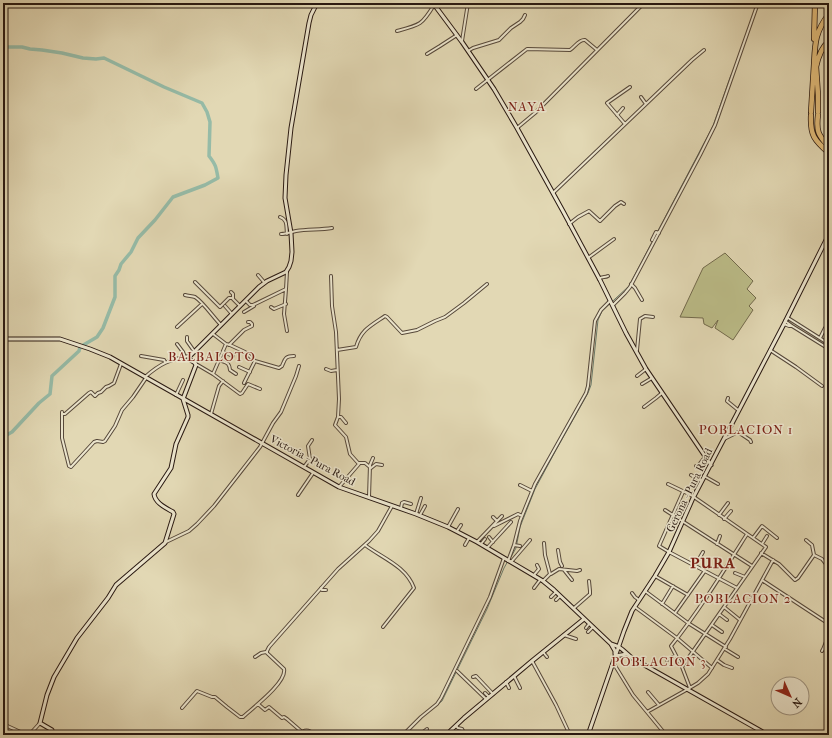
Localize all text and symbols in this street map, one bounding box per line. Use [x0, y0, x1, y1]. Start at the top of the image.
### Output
district label: NAYA [508, 99, 546, 114]
district label: BALBALOTO [168, 349, 256, 364]
district label: POBLACION 1 [699, 422, 793, 437]
street label: Victoria - Pura Road [267, 432, 358, 489]
street label: Gerona - Pura Road [663, 445, 716, 534]
district label: PURA [690, 554, 736, 572]
district label: POBLACION 2 [695, 591, 791, 606]
district label: POBLACION 3 [611, 654, 707, 669]
north arrow [770, 676, 810, 716]
text: N [789, 695, 804, 711]

